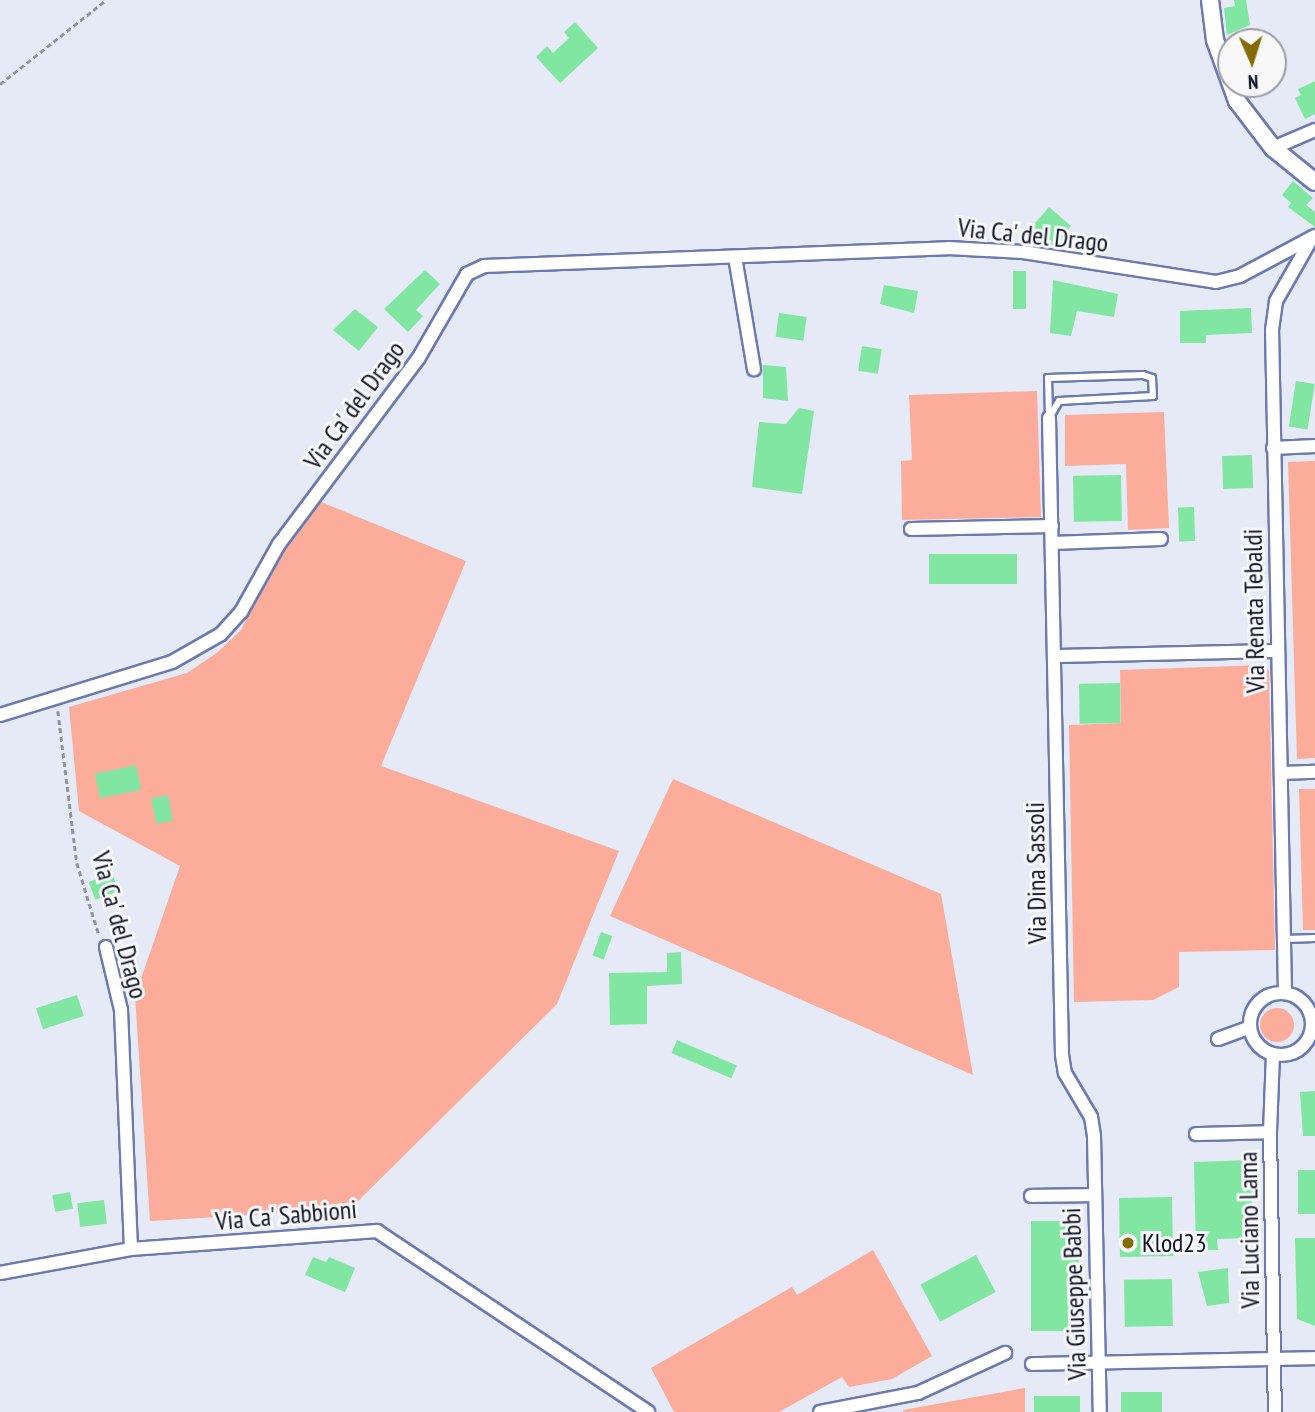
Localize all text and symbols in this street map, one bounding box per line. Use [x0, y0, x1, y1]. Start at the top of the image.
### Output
north arrow [1217, 28, 1287, 98]
text: N [1247, 70, 1259, 94]
street label: Via Ca' del Drago [955, 212, 1111, 258]
street label: Via Ca' del Drago [297, 334, 411, 476]
street label: Via Renata Tebaldi [1237, 528, 1271, 694]
street label: Via Dina Sassoli [1019, 802, 1053, 944]
street label: Via Ca' del Drago [85, 847, 155, 1003]
street label: Via Luciano Lama [1232, 1151, 1266, 1309]
street label: Via Ca' Sabbioni [213, 1193, 359, 1237]
street label: Via Giuseppe Babbi [1055, 1207, 1093, 1381]
place label: Klod23 [1142, 1227, 1207, 1259]
marker: Klod23 [1120, 1235, 1136, 1251]

